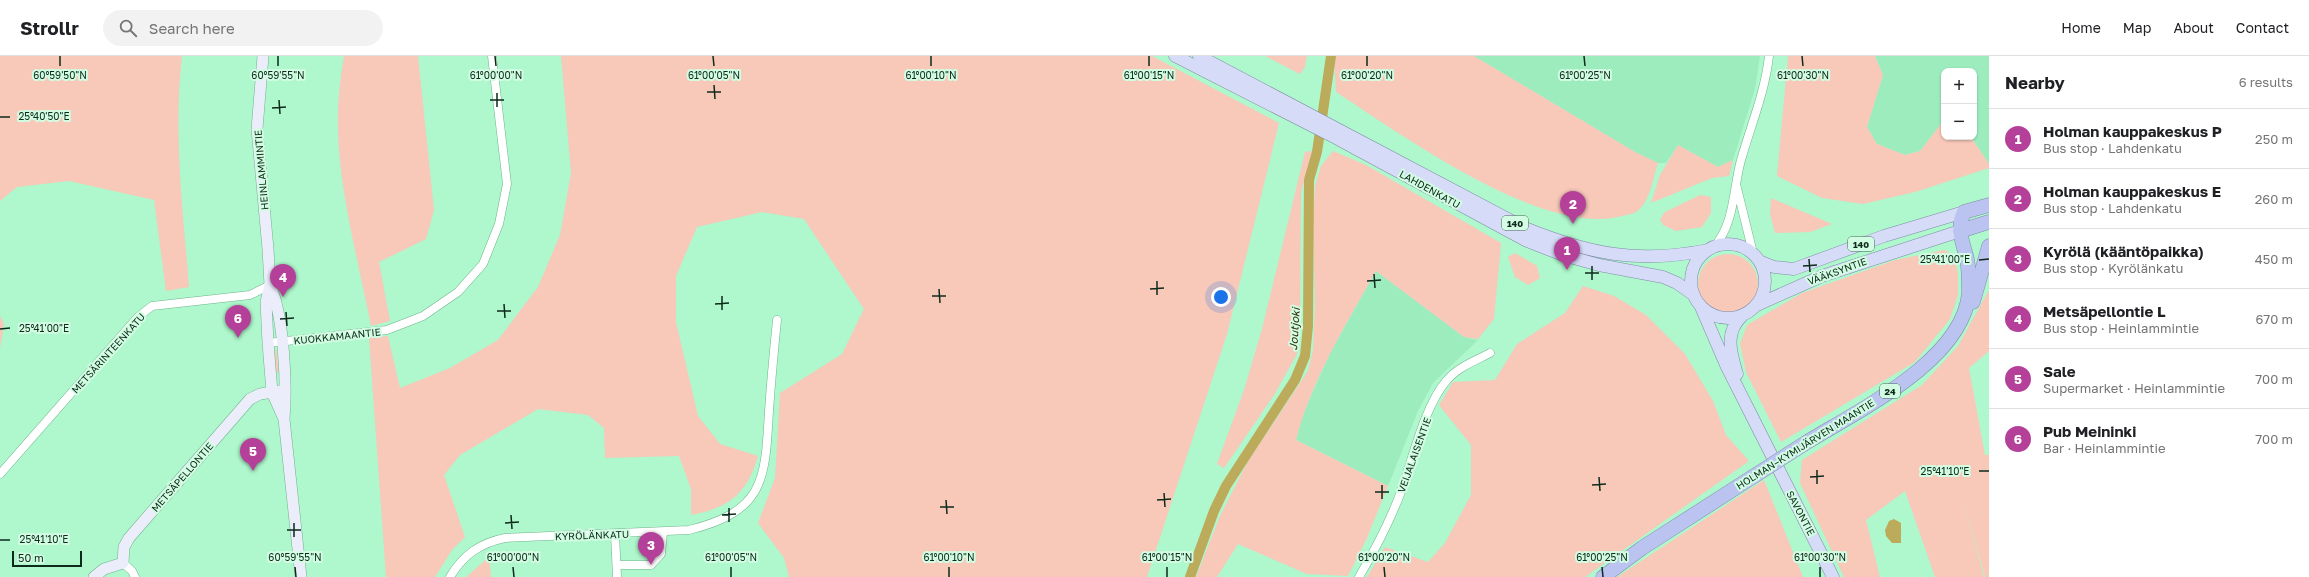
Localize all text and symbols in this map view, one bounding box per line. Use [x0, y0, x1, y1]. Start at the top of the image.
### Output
search box [103, 10, 383, 46]
text: Strollr [20, 16, 79, 39]
icon: search [117, 17, 139, 39]
text: Search here [149, 19, 235, 37]
text: Home [2061, 19, 2101, 36]
text: Map [2123, 19, 2151, 36]
text: About [2173, 19, 2214, 36]
text: Contact [2236, 19, 2289, 36]
map controls [1941, 68, 1977, 140]
button: + [1941, 68, 1977, 104]
text: 60°59'50"N [33, 69, 87, 81]
text: 60°59'55"N [251, 69, 305, 81]
text: 61°00'00"N [470, 69, 522, 81]
text: 61°00'05"N [688, 69, 740, 81]
text: 61°00'10"N [905, 69, 957, 81]
text: 61°00'15"N [1124, 69, 1174, 81]
text: 61°00'20"N [1341, 69, 1393, 81]
text: 61°00'25"N [1559, 69, 1611, 81]
text: 61°00'30"N [1777, 69, 1829, 81]
text: Nearby [2005, 72, 2065, 93]
text: 6 results [2239, 74, 2293, 90]
button: − [1941, 104, 1977, 140]
text: 25°40'50"E [18, 110, 70, 122]
text: Holman kauppakeskus P [2043, 122, 2222, 140]
street label: HEINLAMMINTIE [252, 129, 270, 211]
text: 1 [2015, 131, 2021, 147]
text: 250 m [2255, 131, 2293, 147]
text: Bus stop · Lahdenkatu [2043, 140, 2182, 156]
street label: LAHDENKATU [1398, 167, 1462, 211]
text: Holman kauppakeskus E [2043, 182, 2221, 200]
pin: 2 [1560, 191, 1586, 224]
text: 2 [2014, 191, 2022, 207]
text: 260 m [2255, 191, 2293, 207]
text: Bus stop · Lahdenkatu [2043, 200, 2182, 216]
road number: 140 [1502, 216, 1528, 230]
pin: 1 [1554, 237, 1580, 270]
road number: 140 [1848, 237, 1874, 251]
text: Kyrölä (kääntöpaikka) [2043, 242, 2204, 260]
text: 3 [2014, 251, 2022, 267]
text: 450 m [2255, 251, 2293, 267]
text: 25°41'00"E [1920, 253, 1970, 265]
street label: VÄÄKSYNTIE [1806, 254, 1868, 287]
text: Bus stop · Kyrölänkatu [2043, 260, 2183, 276]
pin: 4 [270, 264, 296, 297]
your location [1211, 287, 1231, 307]
text: Metsäpellontie L [2043, 302, 2166, 320]
pin: 6 [225, 305, 251, 338]
water label: Joutjoki [1286, 305, 1303, 351]
street label: METSÄRINTEENKATU [68, 310, 147, 396]
text: 4 [2014, 311, 2022, 327]
text: 670 m [2255, 311, 2293, 327]
text: Bus stop · Heinlammintie [2043, 320, 2199, 336]
text: 25°41'00"E [19, 322, 69, 334]
street label: KUOKKAMAANTIE [293, 325, 381, 347]
text: Sale [2043, 362, 2076, 380]
text: 5 [2014, 371, 2022, 387]
text: 700 m [2255, 371, 2293, 387]
text: Supermarket · Heinlammintie [2043, 380, 2225, 396]
road number: 24 [1880, 384, 1900, 398]
street label: HOLMAN–KYMIJÄRVEN MAANTIE [1733, 395, 1876, 492]
street label: VEIJALAISENTIE [1395, 416, 1433, 494]
text: Pub Meininki [2043, 422, 2136, 440]
text: 6 [2014, 431, 2022, 447]
text: 700 m [2255, 431, 2293, 447]
pin: 5 [240, 438, 266, 471]
street label: METSÄPELLONTIE [148, 439, 215, 514]
text: Bar · Heinlammintie [2043, 440, 2166, 456]
text: 25°41'10"E [1921, 465, 1969, 477]
street label: SAVONTIE [1784, 489, 1818, 537]
street label: KYRÖLÄNKATU [555, 527, 629, 542]
pin: 3 [638, 532, 664, 565]
text: 25°41'10"E [20, 533, 68, 545]
scale bar [12, 549, 82, 568]
text: 50 m [18, 551, 44, 564]
text: 60°59'55"N [268, 551, 322, 563]
text: 61°00'00"N [487, 551, 539, 563]
text: 61°00'05"N [705, 551, 757, 563]
text: 61°00'10"N [923, 551, 975, 563]
text: 61°00'15"N [1142, 551, 1192, 563]
text: 61°00'20"N [1358, 551, 1410, 563]
text: 61°00'25"N [1576, 551, 1628, 563]
text: 61°00'30"N [1794, 551, 1846, 563]

